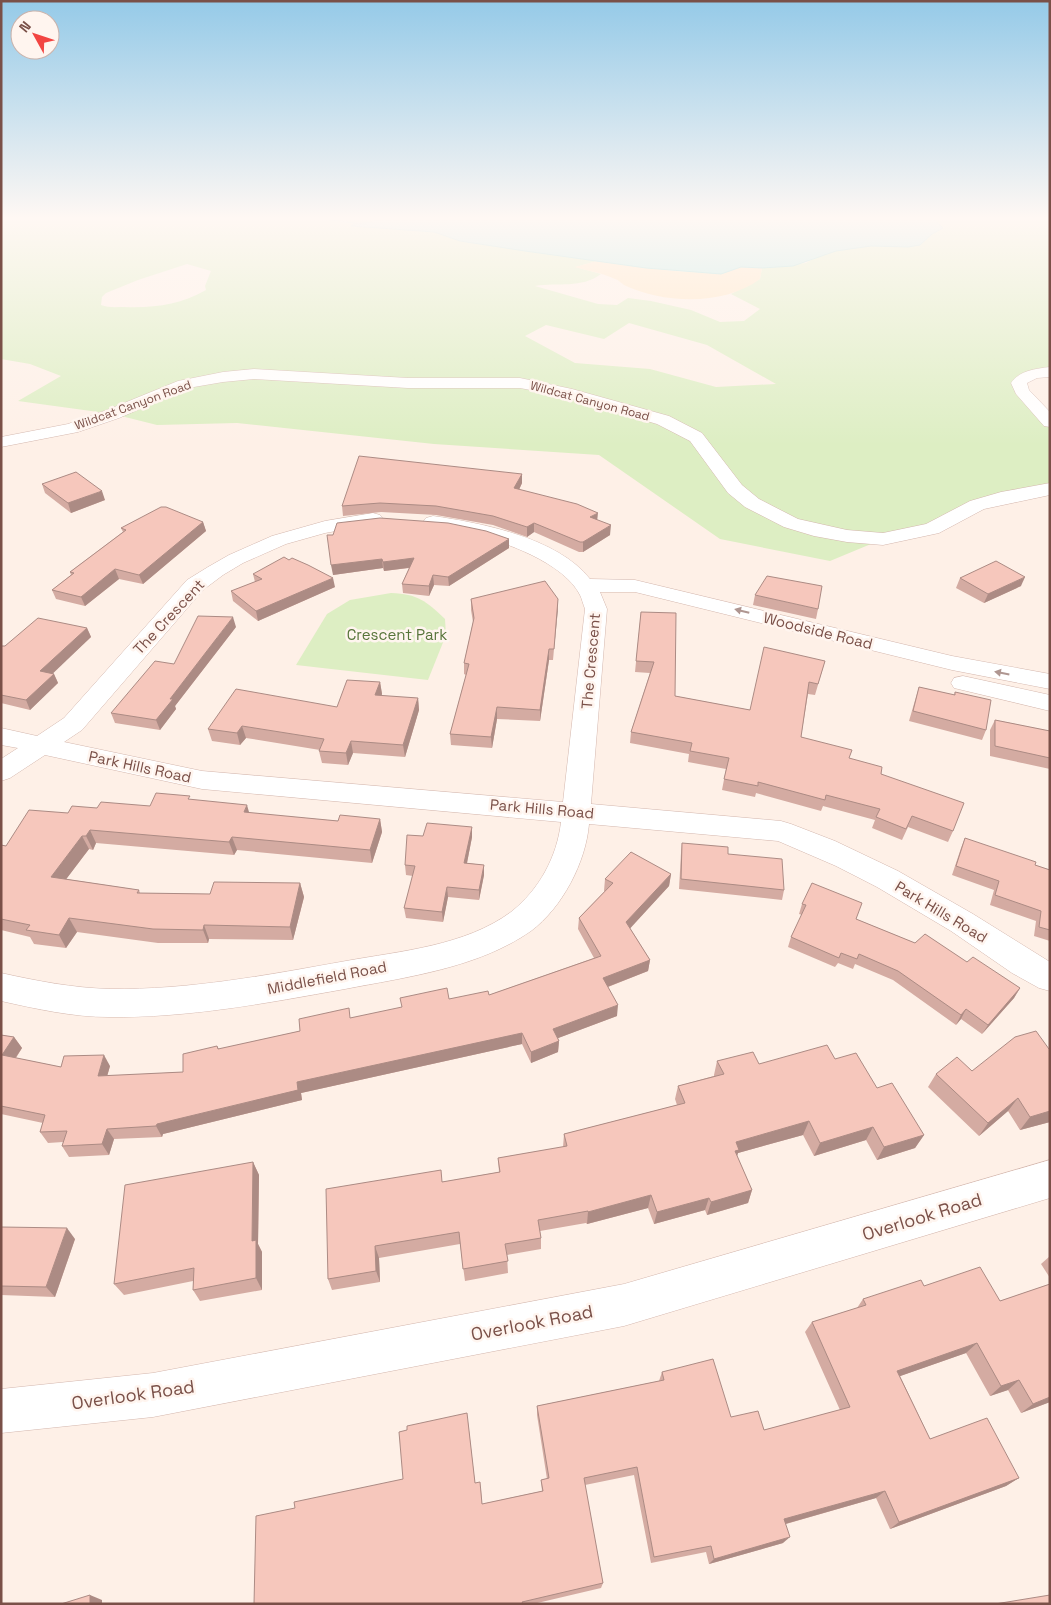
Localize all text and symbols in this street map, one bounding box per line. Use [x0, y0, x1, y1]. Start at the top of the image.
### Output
north arrow [10, 10, 60, 60]
text: N [15, 17, 35, 36]
street label: Wildcat Canyon Road [73, 376, 193, 434]
street label: Wildcat Canyon Road [529, 377, 651, 425]
street label: The Crescent [129, 575, 208, 658]
one-way arrow [734, 607, 749, 615]
street label: Woodside Road [762, 608, 875, 653]
street label: The Crescent [577, 612, 604, 710]
park label: Crescent Park [347, 625, 447, 644]
one-way arrow [994, 668, 1010, 676]
street label: Park Hills Road [87, 746, 193, 787]
street label: Park Hills Road [489, 794, 595, 823]
street label: Park Hills Road [892, 877, 991, 947]
street label: Middlefield Road [266, 957, 388, 998]
street label: Overlook Road [859, 1187, 984, 1246]
street label: Overlook Road [469, 1299, 595, 1346]
street label: Overlook Road [70, 1374, 196, 1415]

